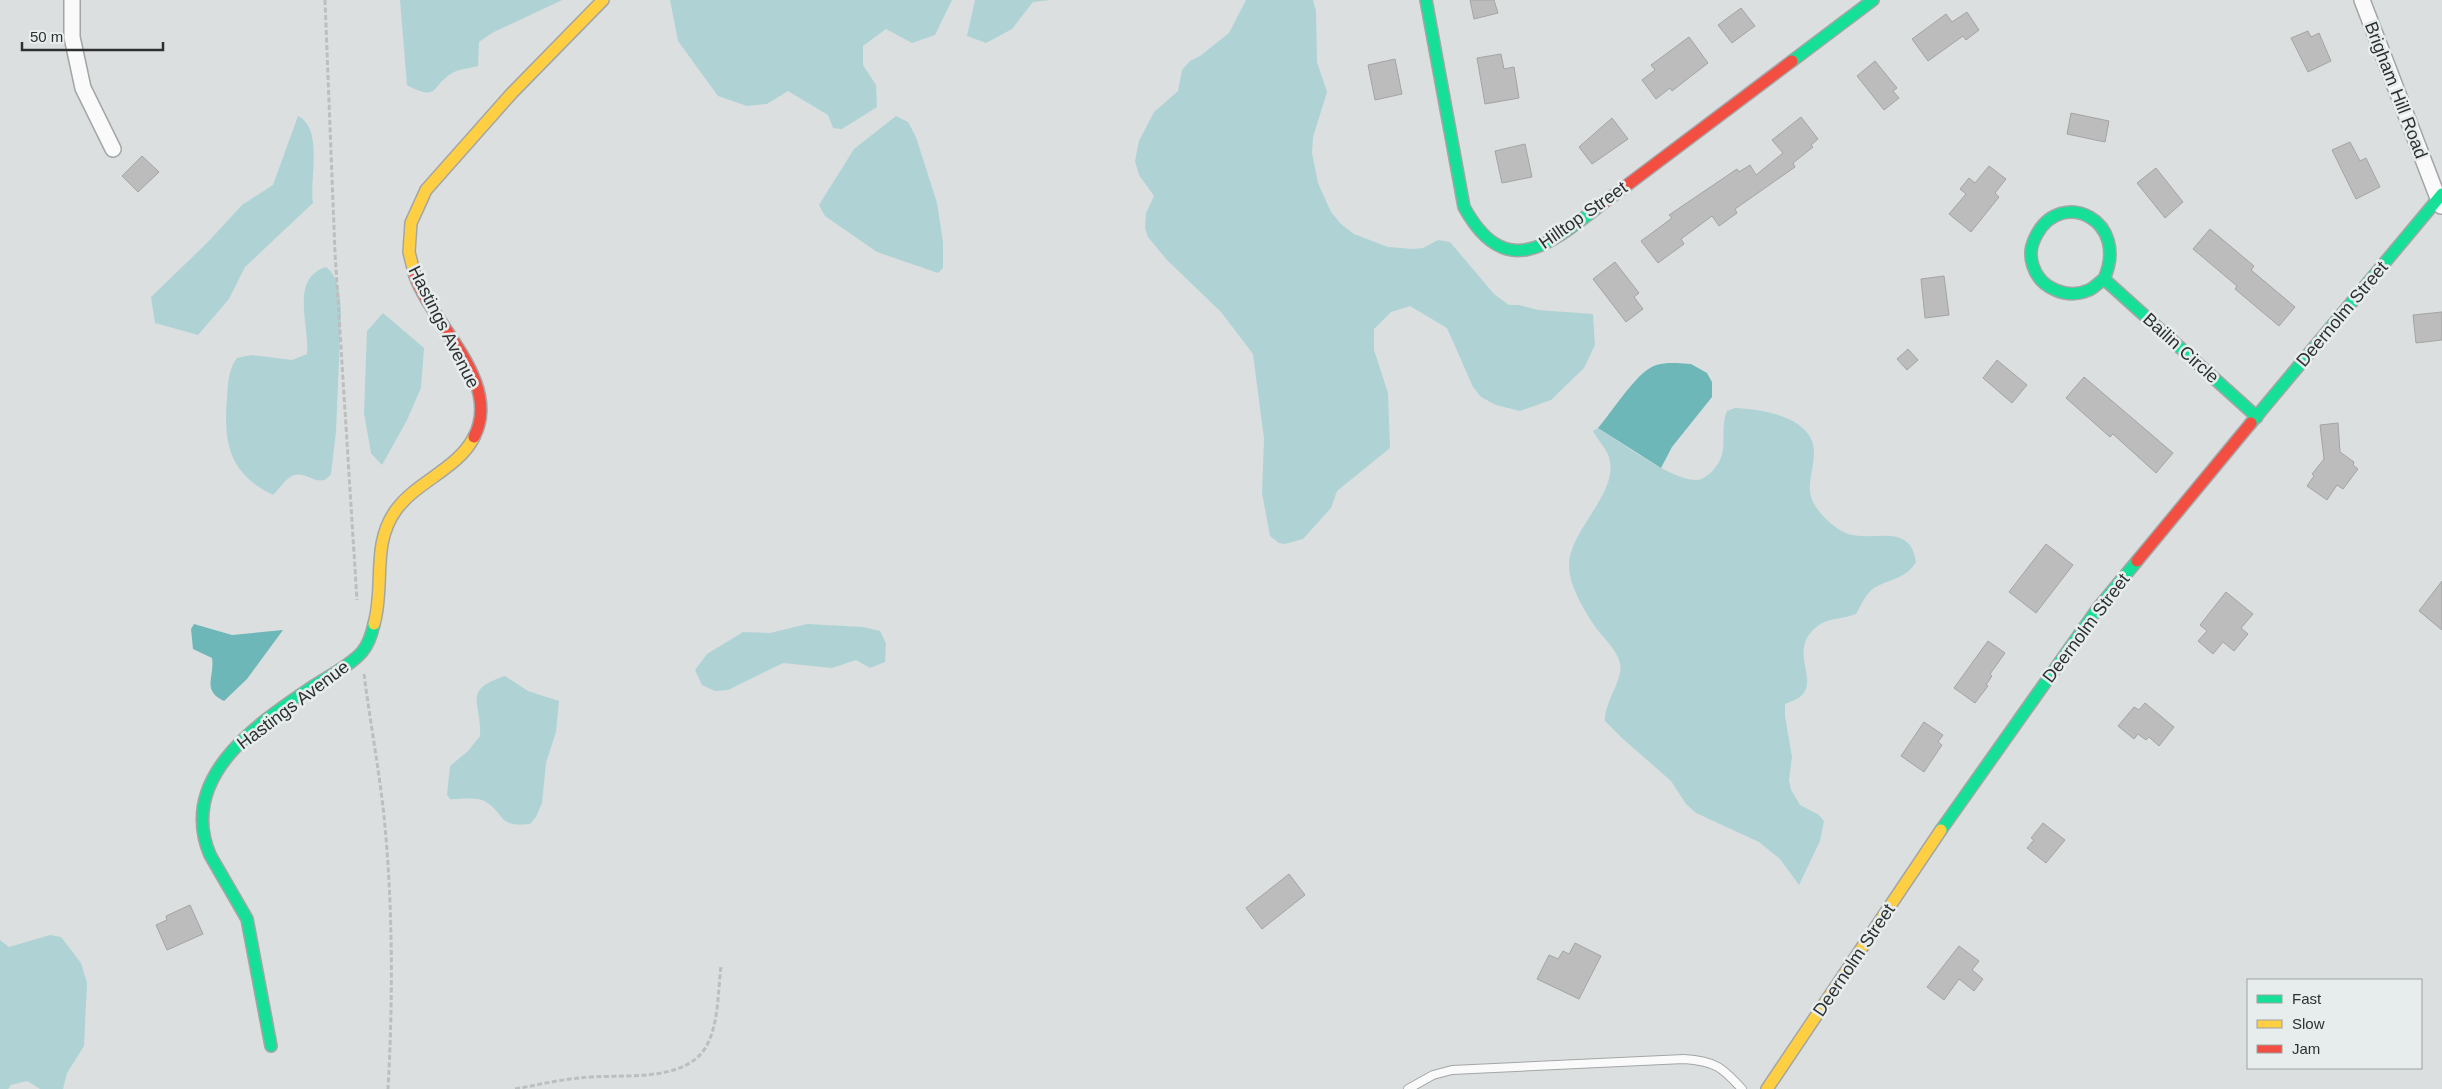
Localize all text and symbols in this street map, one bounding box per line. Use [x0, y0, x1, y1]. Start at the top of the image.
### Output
street label: Brigham Hill Road [2361, 19, 2431, 161]
scale bar [22, 20, 164, 52]
text: 50 m [30, 28, 63, 45]
street label: Hilltop Street [1535, 177, 1631, 253]
street label: Deernolm Street [2292, 257, 2392, 371]
street label: Hastings Avenue [404, 262, 484, 392]
street label: Bailin Circle [2139, 309, 2223, 387]
street label: Deernolm Street [2039, 570, 2133, 686]
street label: Hastings Avenue [233, 656, 353, 754]
street label: Deernolm Street [1809, 900, 1899, 1020]
legend [2247, 979, 2422, 1069]
text: Fast [2292, 990, 2322, 1007]
text: Slow [2292, 1015, 2325, 1032]
text: Jam [2292, 1040, 2320, 1057]

